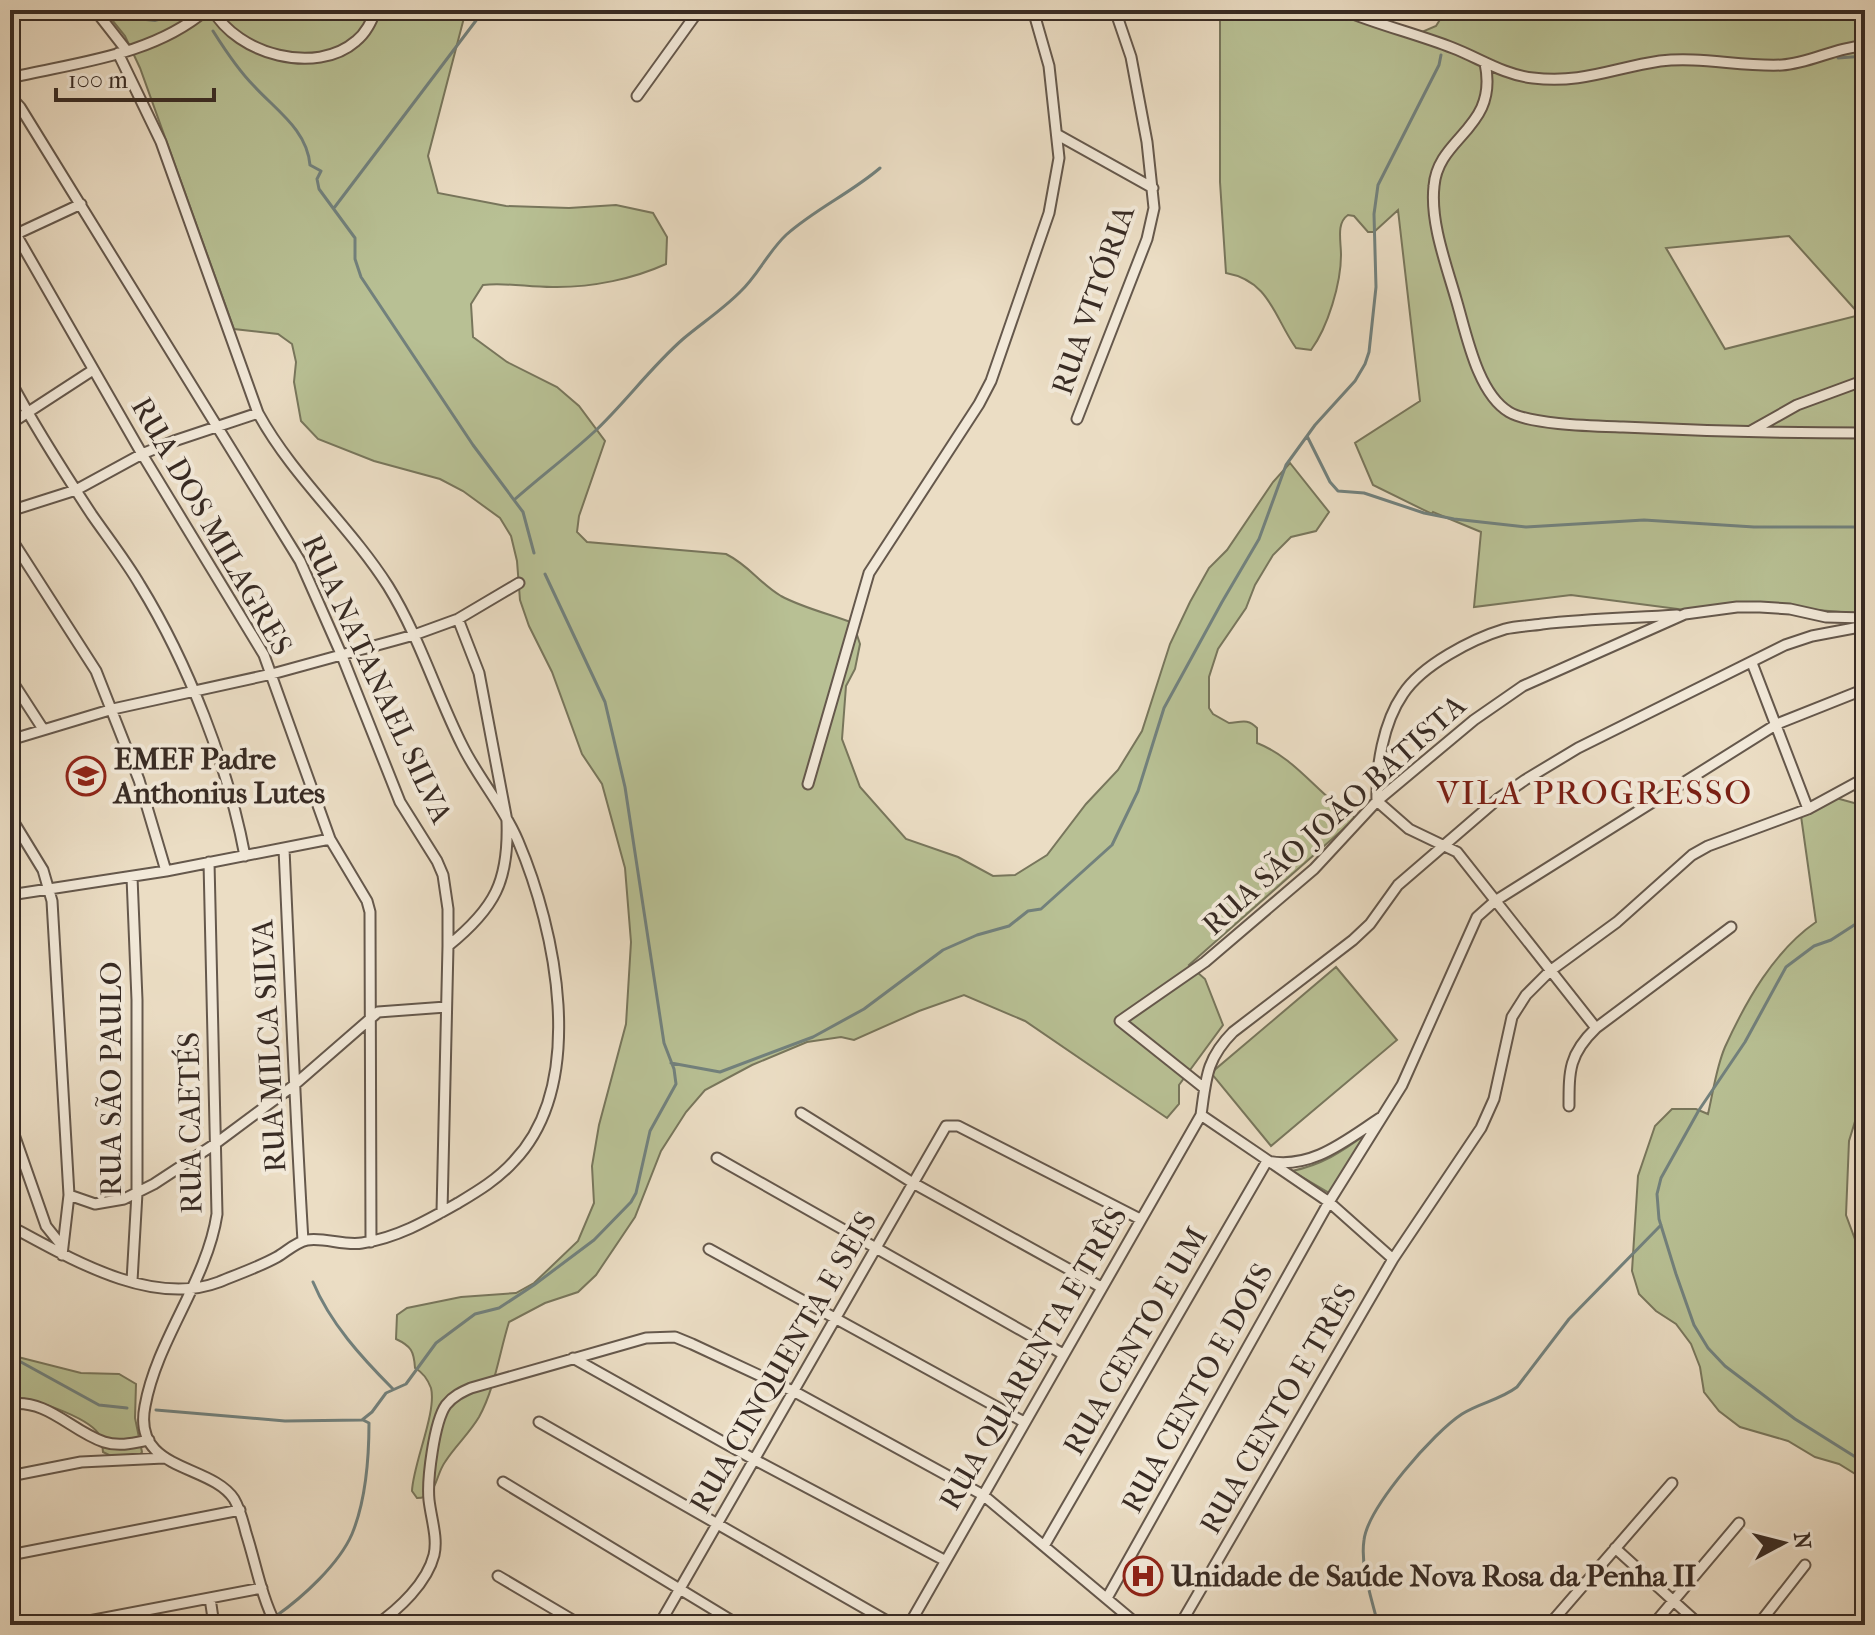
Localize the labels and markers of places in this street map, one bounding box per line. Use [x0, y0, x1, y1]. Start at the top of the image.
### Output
place label: EMEF Padre Anthonius Lutes [112, 742, 325, 811]
school or university icon: EMEF Padre Anthonius Lutes [65, 755, 107, 797]
hospital icon: Unidade de Saúde Nova Rosa da Penha II [1122, 1555, 1164, 1597]
place label: Unidade de Saúde Nova Rosa da Penha II [1171, 1559, 1697, 1594]

